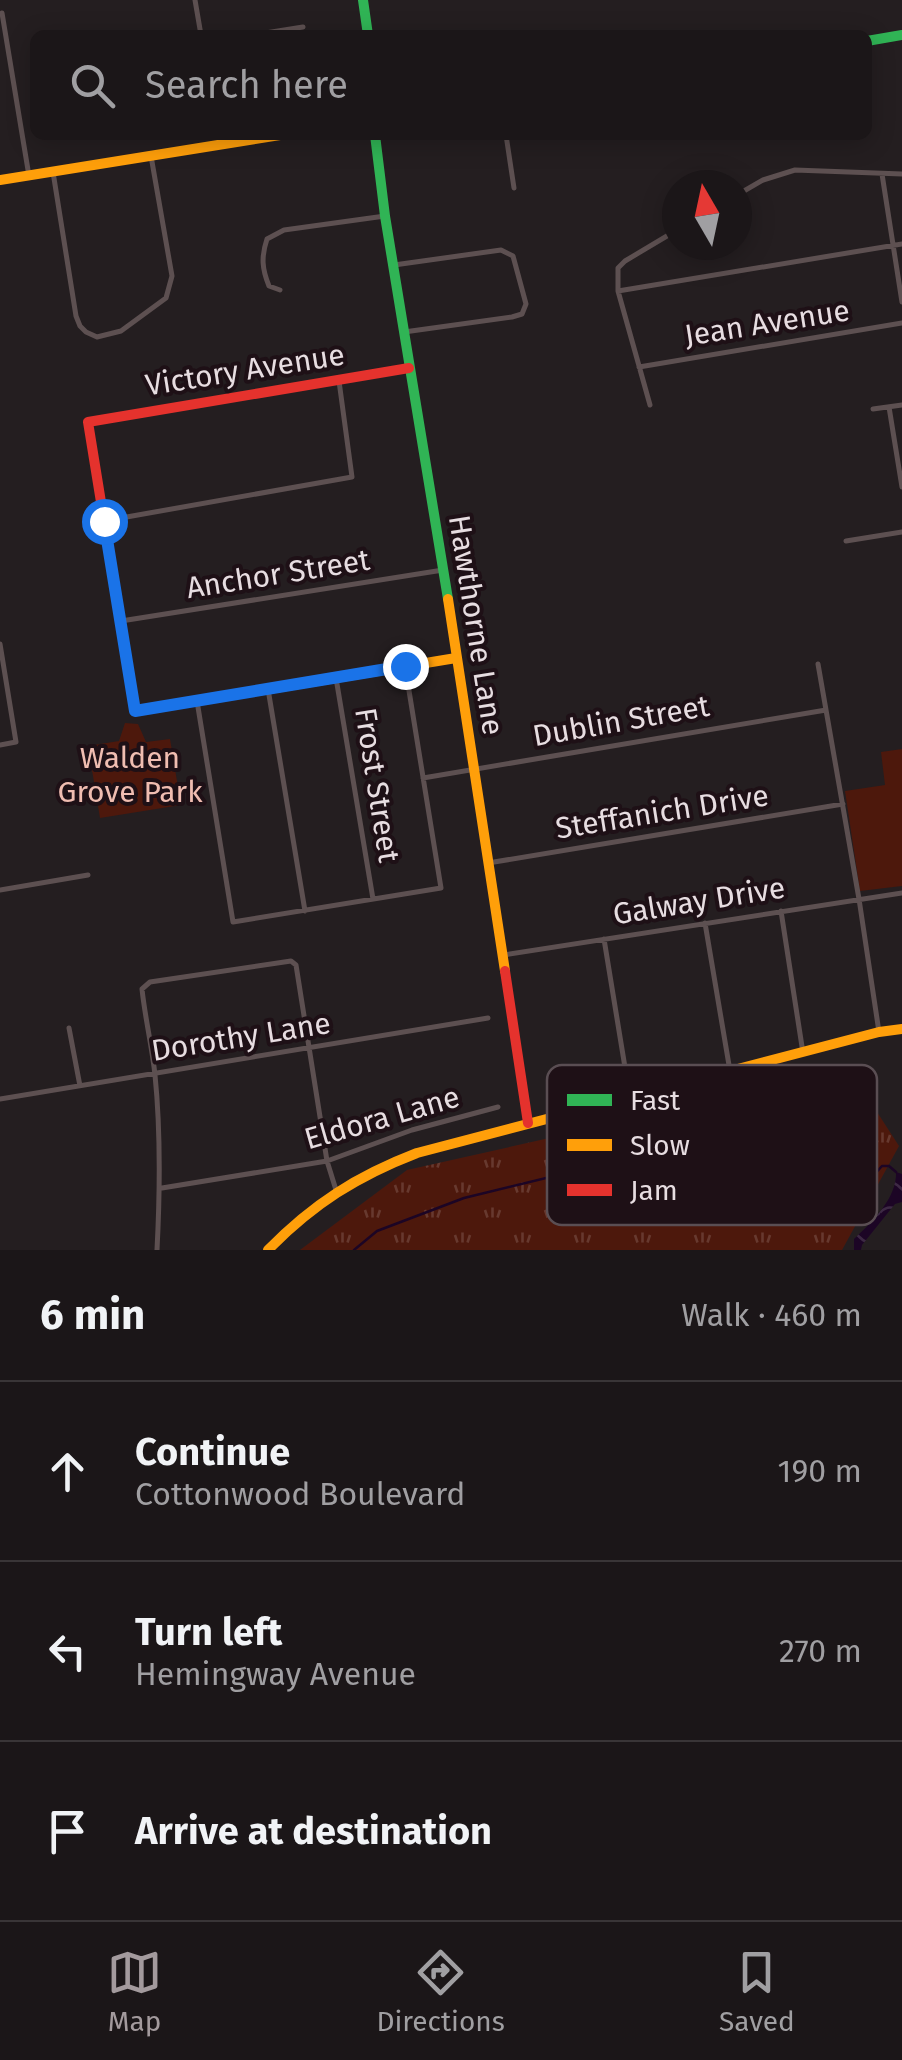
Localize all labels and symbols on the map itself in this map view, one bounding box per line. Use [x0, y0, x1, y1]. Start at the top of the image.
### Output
north arrow [662, 170, 752, 260]
street label: Jean Avenue [682, 292, 852, 354]
street label: Victory Avenue [143, 336, 347, 404]
route start [82, 499, 128, 545]
street label: Hawthorne Lane [441, 512, 511, 738]
street label: Anchor Street [184, 542, 372, 606]
route end [383, 644, 429, 690]
street label: Dublin Street [530, 688, 712, 754]
street label: Frost Street [347, 705, 407, 865]
park label: Walden Grove Park [58, 740, 203, 810]
street label: Steffanich Drive [553, 777, 771, 847]
street label: Galway Drive [610, 870, 788, 932]
street label: Dorothy Lane [149, 1005, 333, 1069]
legend [547, 1065, 877, 1225]
street label: Eldora Lane [300, 1079, 464, 1157]
text: Fast [630, 1084, 681, 1117]
text: Slow [630, 1129, 690, 1162]
text: Jam [630, 1174, 678, 1207]

